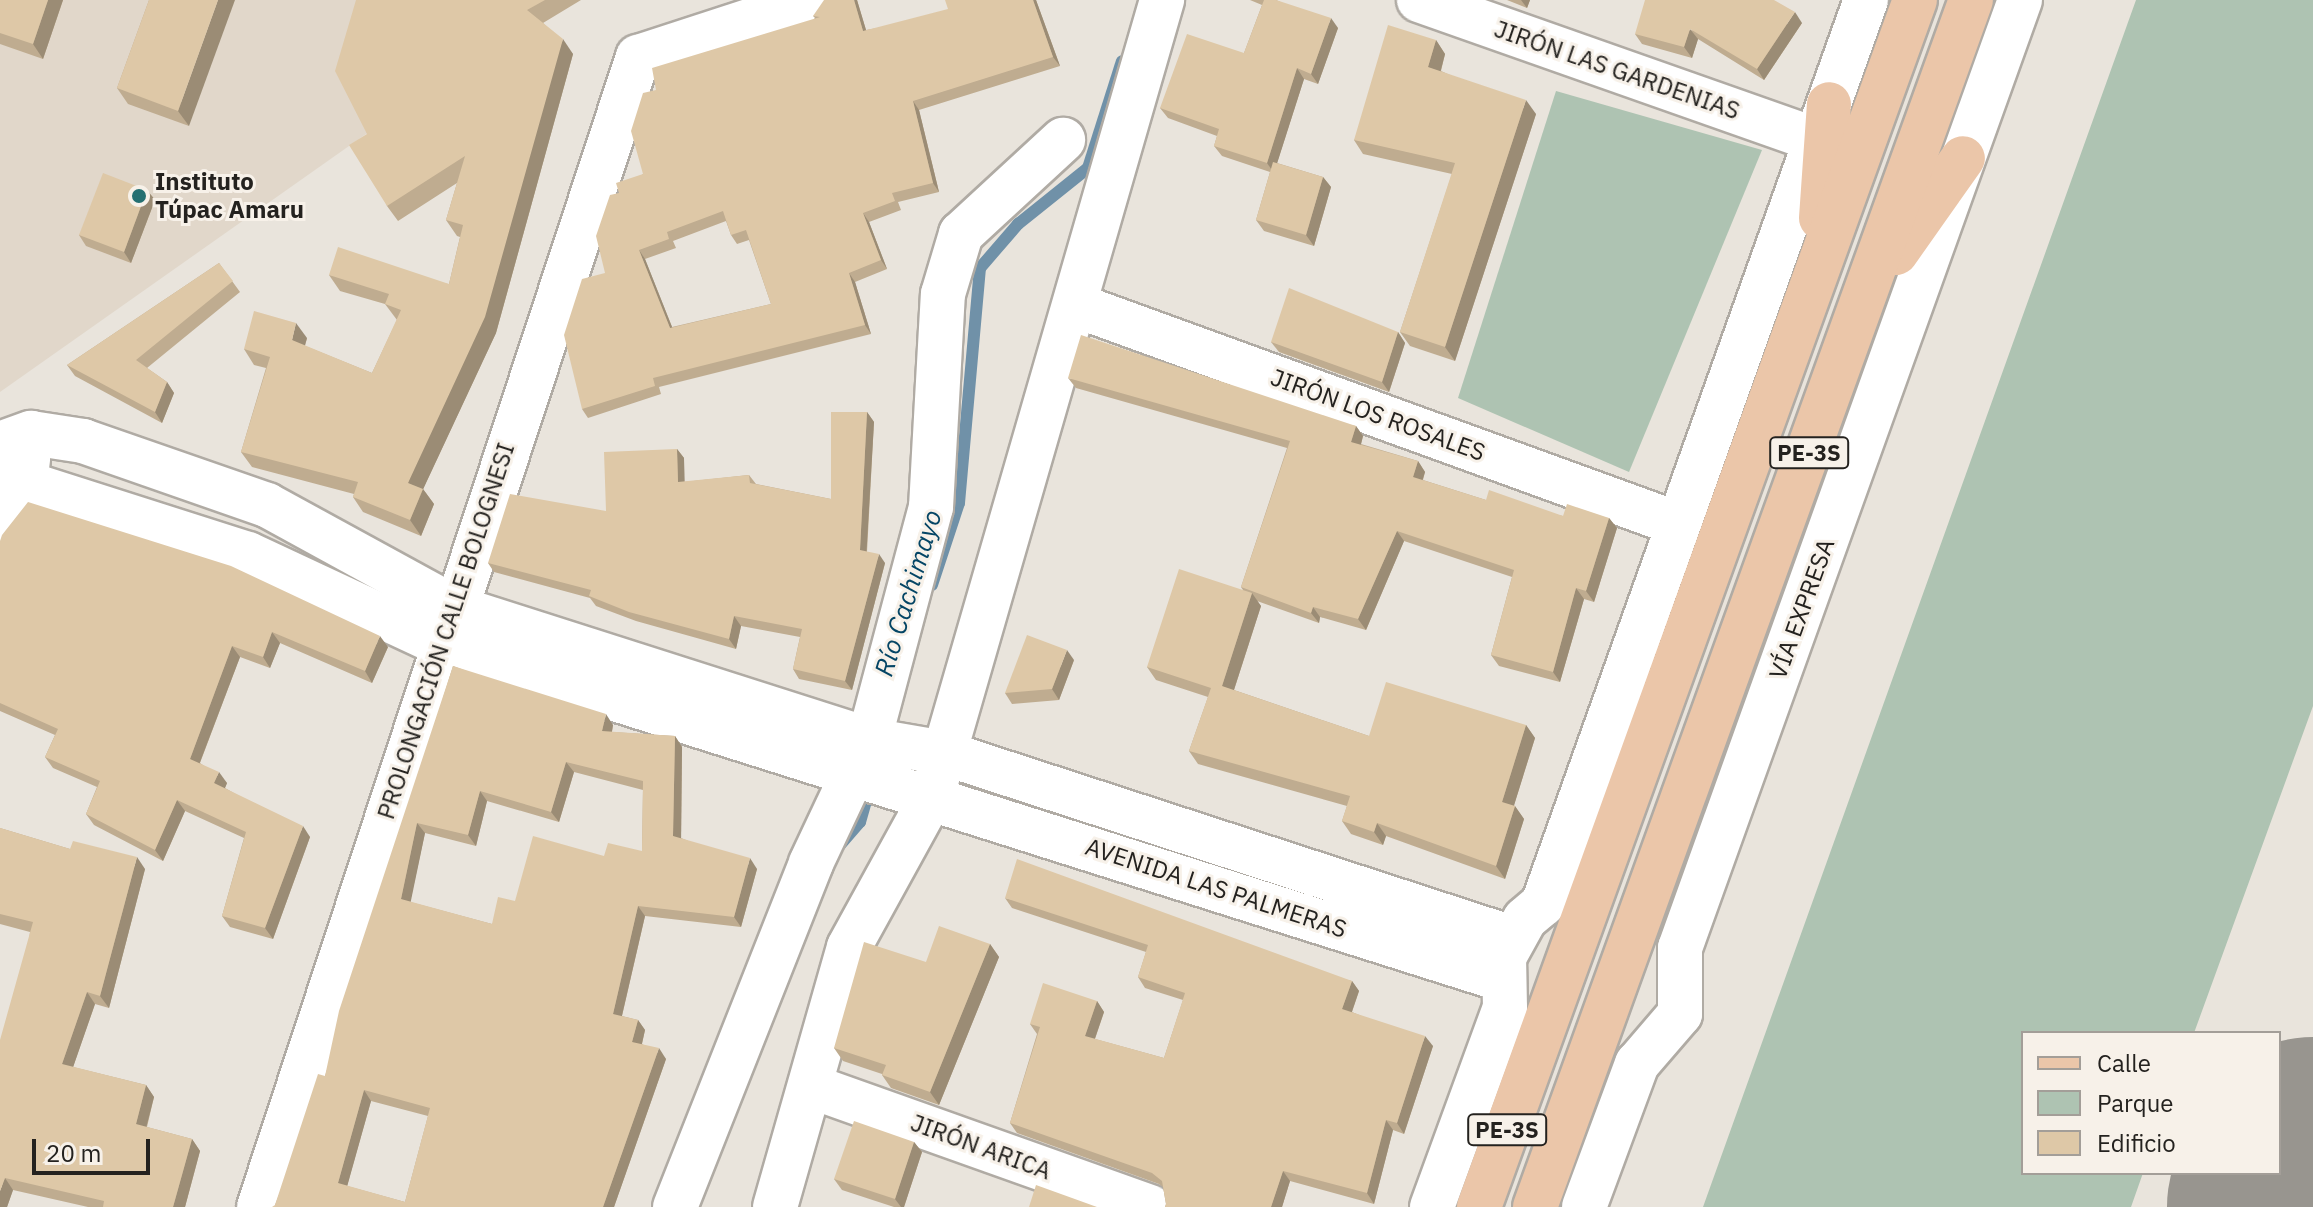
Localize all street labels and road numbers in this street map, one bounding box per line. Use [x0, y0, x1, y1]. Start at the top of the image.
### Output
street label: JIRÓN LAS GARDENIAS [1491, 14, 1743, 126]
street label: JIRÓN LOS ROSALES [1267, 363, 1489, 467]
road number: PE-3S [1769, 435, 1849, 471]
street label: PROLONGACIÓN CALLE BOLOGNESI [371, 439, 521, 823]
street label: VÍA EXPRESA [1763, 535, 1841, 683]
street label: AVENIDA LAS PALMERAS [1082, 832, 1350, 944]
street label: JIRÓN ARICA [907, 1108, 1055, 1186]
road number: PE-3S [1467, 1112, 1547, 1148]

